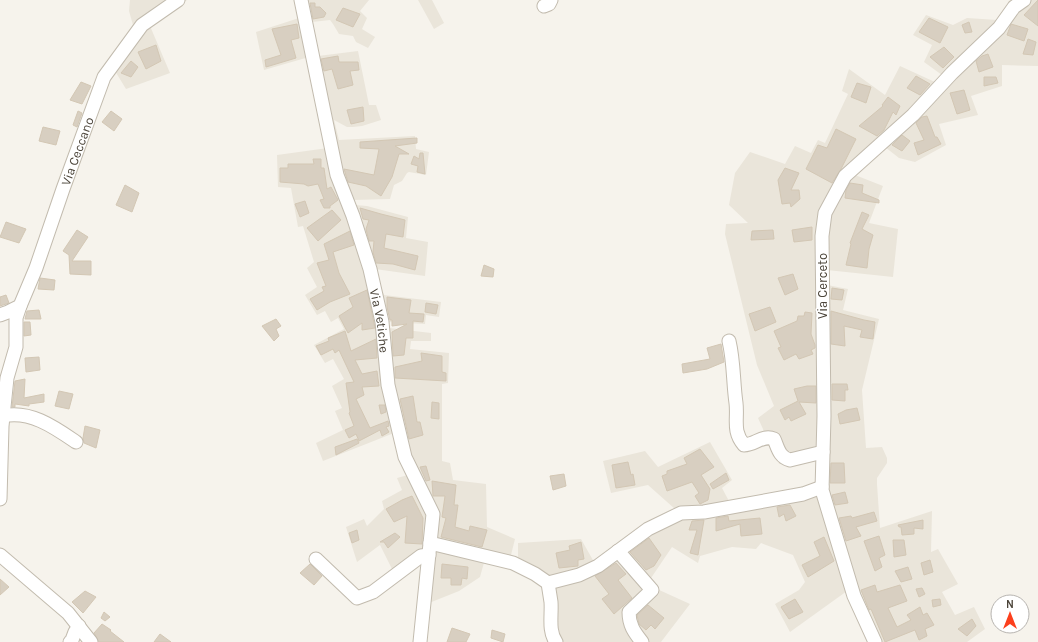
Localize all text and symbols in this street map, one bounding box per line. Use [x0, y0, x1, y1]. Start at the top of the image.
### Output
street label: Via Ceccano [58, 115, 97, 188]
street label: Via Cerceto [815, 253, 830, 319]
street label: Via Vetiche [367, 287, 392, 354]
north arrow [990, 594, 1030, 634]
text: N [1006, 598, 1014, 611]

